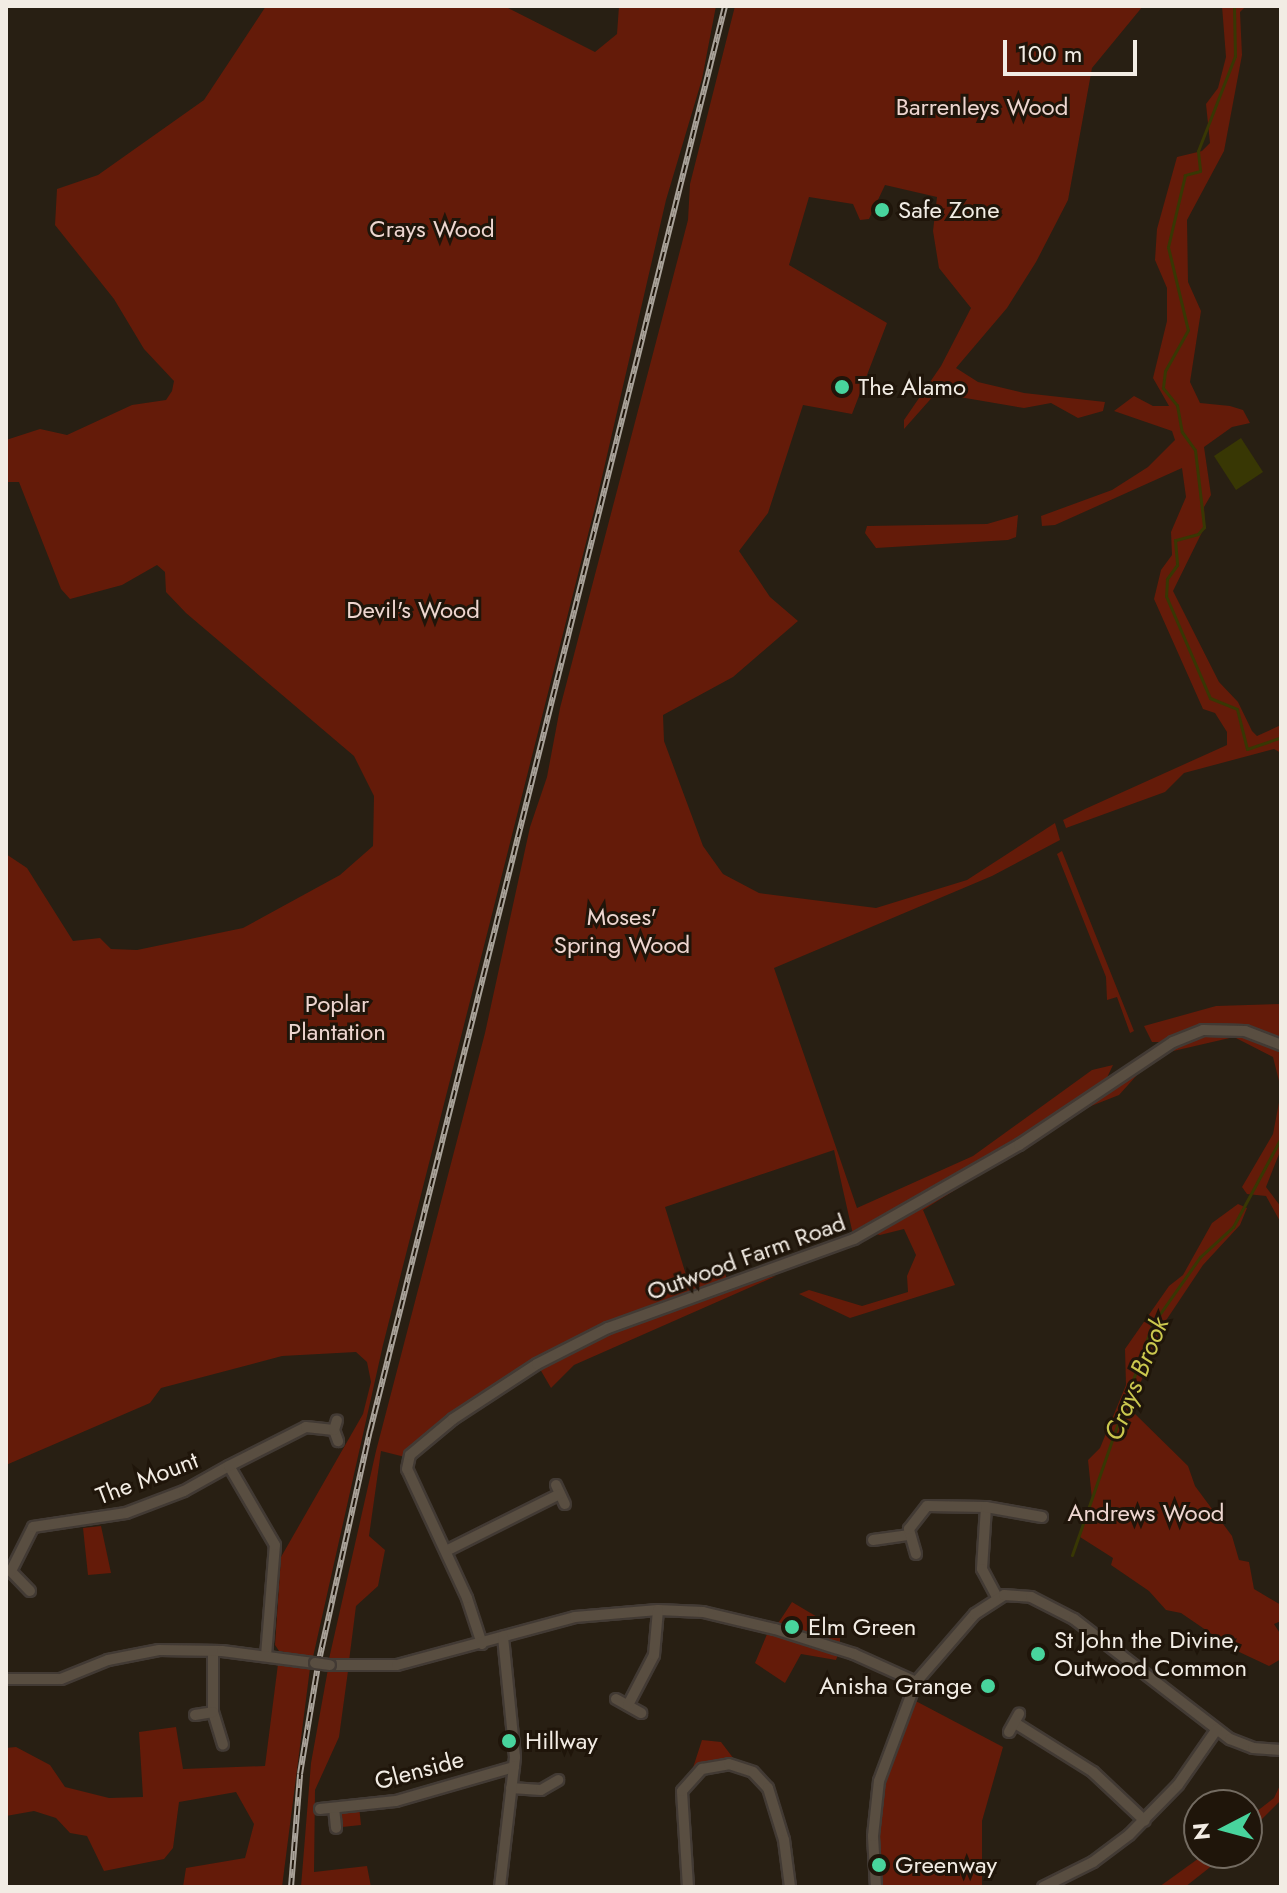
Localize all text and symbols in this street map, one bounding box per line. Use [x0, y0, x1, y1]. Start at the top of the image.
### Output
scale bar [1007, 24, 1141, 74]
text: 100 m [1017, 36, 1083, 71]
park label: Barrenleys Wood [896, 93, 1068, 121]
place label: Safe Zone [898, 196, 1000, 224]
marker: Safe Zone [873, 201, 891, 219]
park label: Crays Wood [369, 215, 495, 243]
place label: The Alamo [858, 373, 966, 401]
marker: The Alamo [833, 378, 851, 396]
park label: Devil's Wood [346, 596, 480, 624]
park label: Moses' Spring Wood [554, 903, 690, 959]
park label: Poplar Plantation [288, 990, 386, 1046]
street label: Outwood Farm Road [643, 1208, 849, 1306]
water label: Crays Brook [1098, 1313, 1176, 1445]
street label: The Mount [92, 1445, 202, 1511]
park label: Andrews Wood [1068, 1499, 1224, 1527]
place label: Elm Green [808, 1613, 916, 1641]
marker: Elm Green [783, 1618, 801, 1636]
place label: St John the Divine, Outwood Common [1054, 1626, 1247, 1682]
marker: St John the Divine, Outwood Common [1029, 1645, 1047, 1663]
place label: Anisha Grange [819, 1672, 972, 1700]
marker: Anisha Grange [979, 1677, 997, 1695]
place label: Hillway [525, 1727, 598, 1755]
marker: Hillway [500, 1732, 518, 1750]
street label: Glenside [371, 1744, 467, 1796]
north arrow [1183, 1789, 1263, 1869]
text: N [1184, 1821, 1218, 1842]
place label: Greenway [895, 1851, 997, 1879]
marker: Greenway [870, 1856, 888, 1874]

